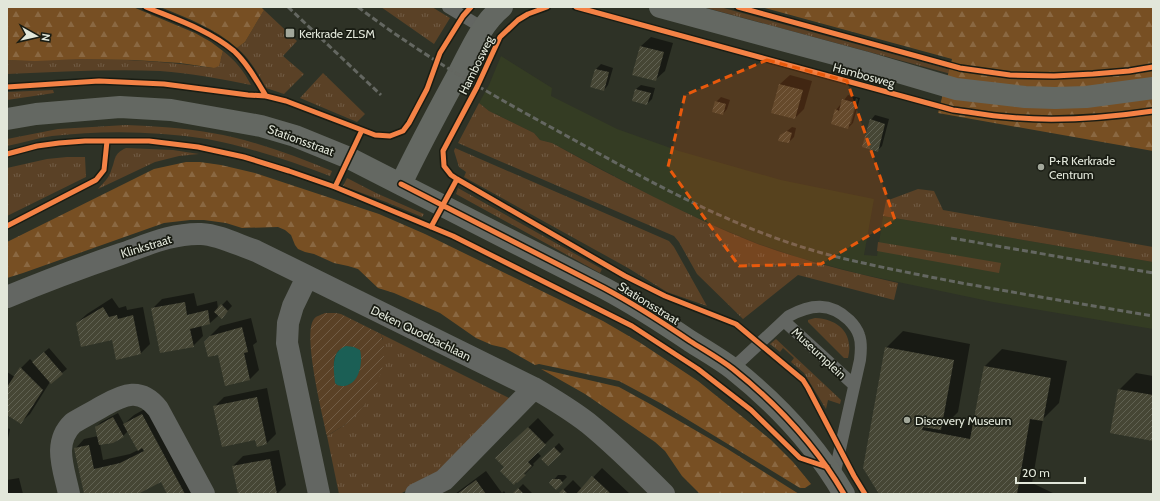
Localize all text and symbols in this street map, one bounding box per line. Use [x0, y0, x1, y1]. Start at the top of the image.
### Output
north arrow [16, 16, 56, 56]
place label: Kerkrade ZLSM [299, 26, 375, 41]
marker: Kerkrade ZLSM [284, 27, 296, 39]
street label: Hambosweg [455, 32, 497, 97]
text: N [38, 33, 53, 42]
street label: Hambosweg [831, 60, 898, 91]
street label: Stationsstraat [266, 121, 336, 159]
place label: P+R Kerkrade Centrum [1049, 153, 1115, 182]
marker: P+R Kerkrade Centrum [1036, 162, 1046, 172]
street label: Klinkstraat [119, 231, 173, 261]
street label: Stationsstraat [616, 278, 682, 328]
street label: Deken Quodbachlaan [368, 302, 474, 364]
street label: Museumplein [789, 324, 849, 382]
place label: Discovery Museum [915, 413, 1011, 428]
marker: Discovery Museum [902, 415, 912, 425]
scale bar [1016, 459, 1085, 485]
text: 20 m [1022, 465, 1050, 480]

